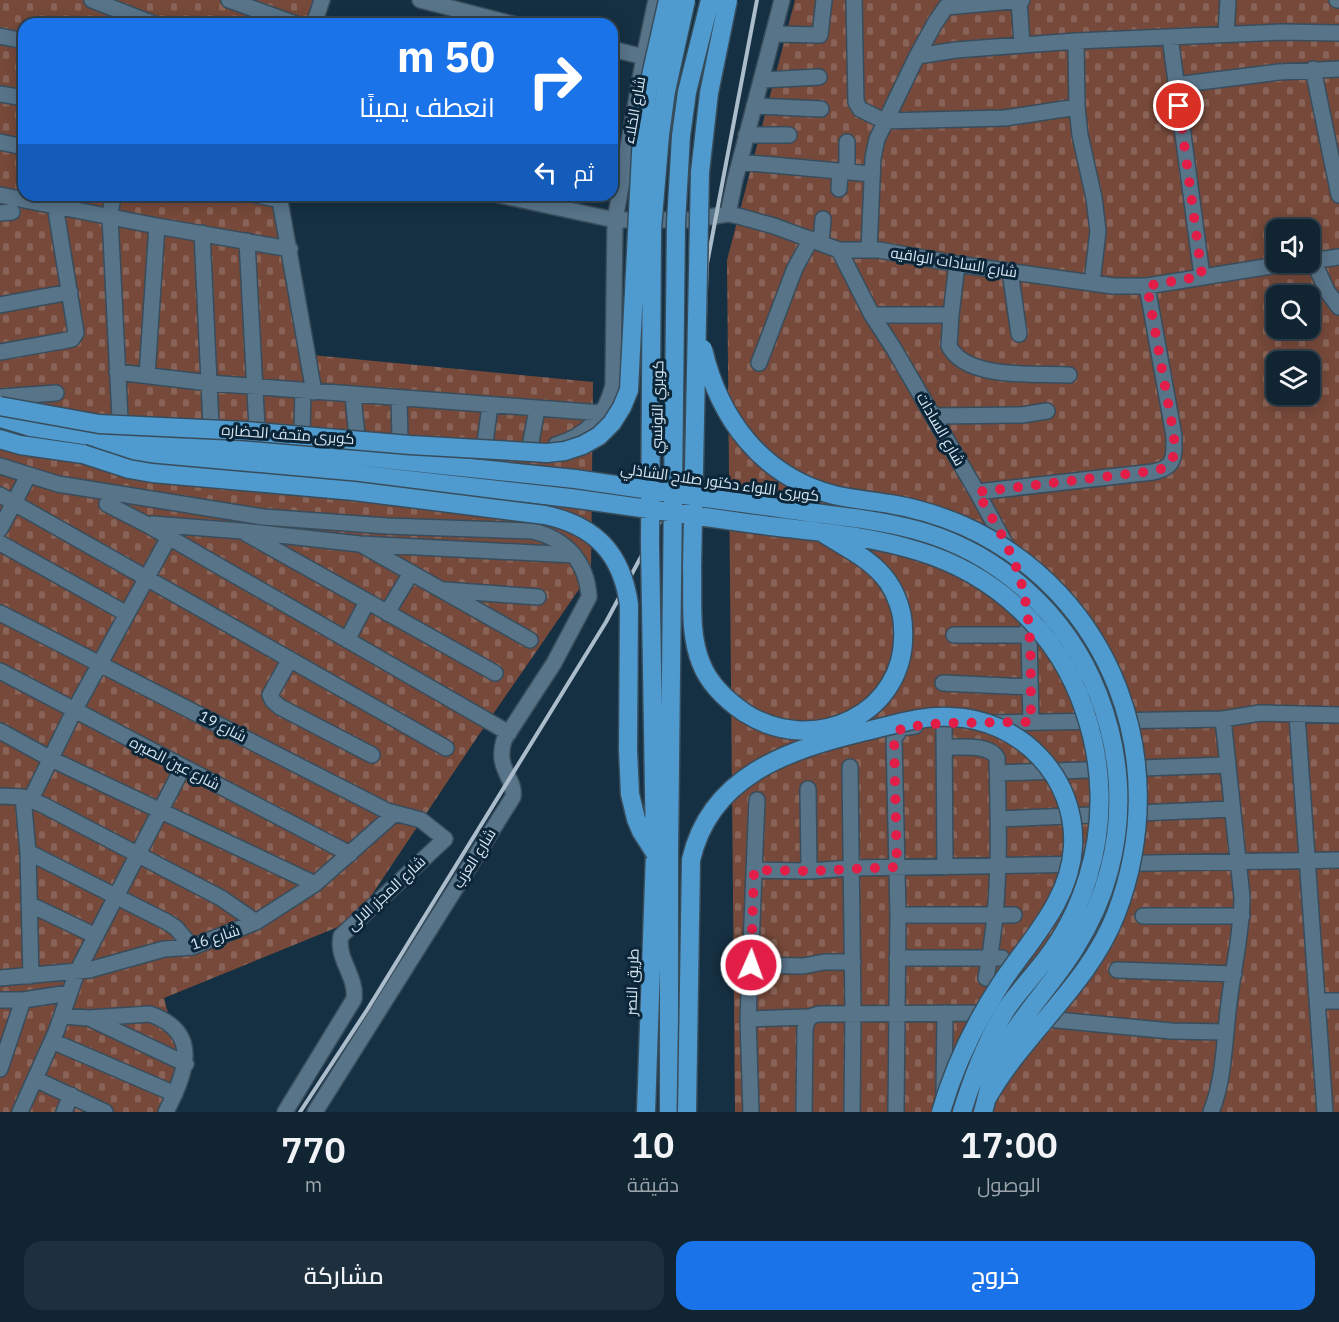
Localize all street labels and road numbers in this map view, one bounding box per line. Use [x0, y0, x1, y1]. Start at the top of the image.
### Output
street label: شارع الخلاء [619, 75, 651, 145]
street label: شارع السادات الواقيه [889, 243, 1019, 283]
street label: كوبري التونسي [647, 360, 670, 454]
street label: شارع السادات [911, 389, 970, 470]
street label: كوبرى متحف الحضاره [221, 420, 355, 449]
street label: كوبرى اللواء دكتور صلاح الشاذلي [619, 459, 821, 508]
street label: شارع 19 [195, 706, 250, 748]
street label: شارع عين الصيره [126, 732, 223, 796]
street label: شارع العزب [448, 825, 501, 892]
street label: شارع المجزر الالى [343, 852, 431, 936]
street label: شارع 16 [188, 920, 243, 956]
street label: طريق النصر [621, 948, 644, 1017]

